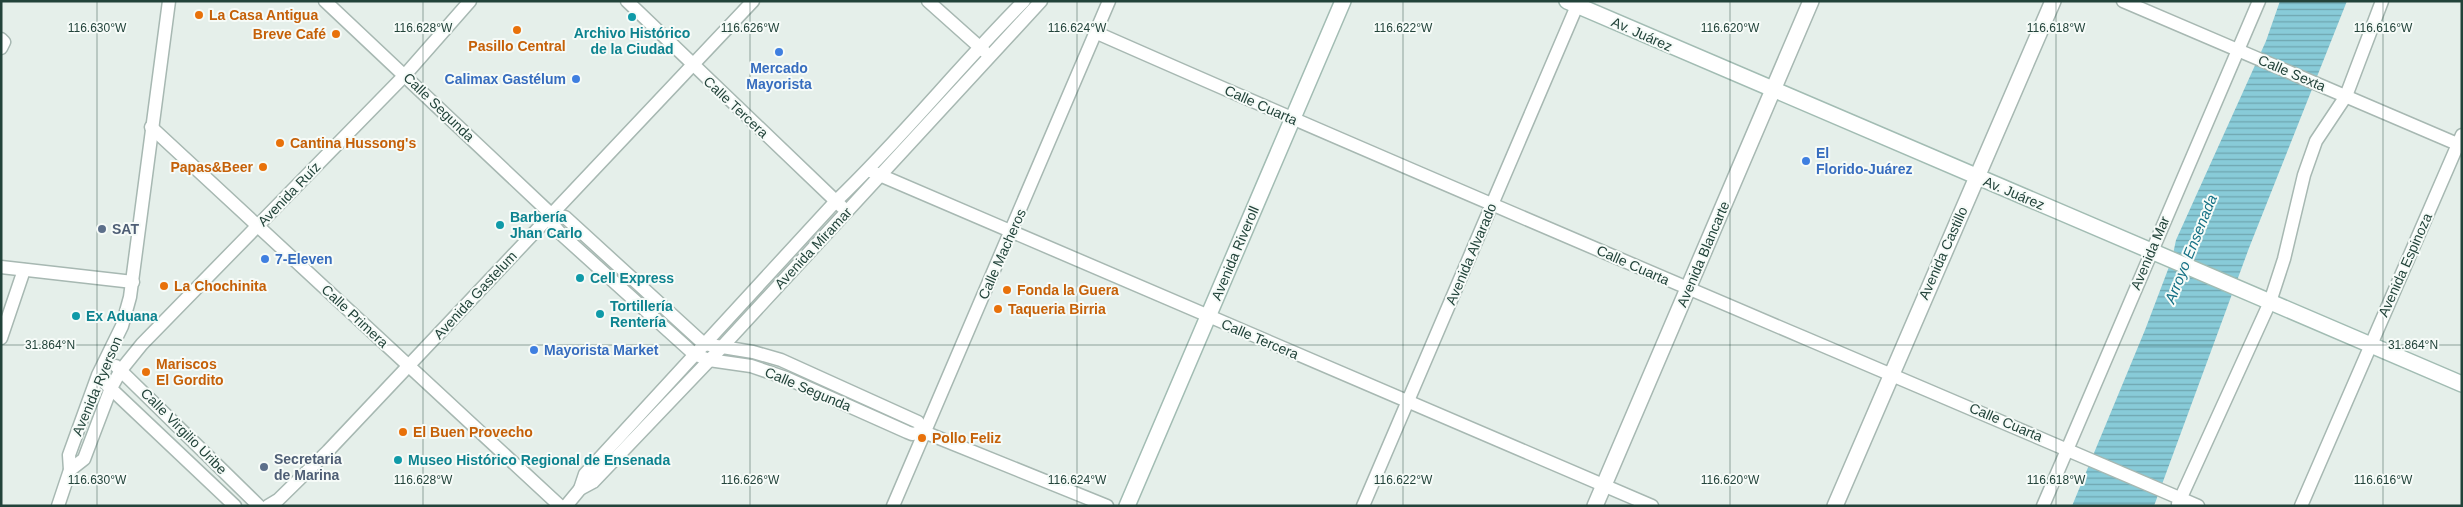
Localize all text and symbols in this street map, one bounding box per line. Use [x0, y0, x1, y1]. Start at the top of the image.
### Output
place label: La Casa Antigua [209, 7, 318, 23]
marker: La Casa Antigua [193, 9, 205, 21]
marker: Archivo Histórico de la Ciudad [626, 11, 638, 23]
street label: Av. Juárez [1609, 14, 1675, 54]
text: 116.630°W [68, 21, 127, 35]
text: 116.628°W [394, 21, 453, 35]
text: 116.626°W [721, 21, 780, 35]
text: 116.624°W [1048, 21, 1107, 35]
text: 116.622°W [1374, 21, 1433, 35]
text: 116.620°W [1701, 21, 1760, 35]
text: 116.618°W [2027, 21, 2086, 35]
text: 116.616°W [2354, 21, 2413, 35]
marker: Pasillo Central [511, 24, 523, 36]
place label: Archivo Histórico de la Ciudad [574, 25, 690, 57]
place label: Breve Café [253, 26, 326, 42]
marker: Breve Café [330, 28, 342, 40]
place label: Pasillo Central [468, 38, 566, 54]
marker: Mercado Mayorista [773, 46, 785, 58]
street label: Calle Sexta [2256, 52, 2328, 94]
place label: Mercado Mayorista [746, 60, 812, 92]
street label: Calle Segunda [400, 69, 478, 145]
place label: Calimax Gastélum [445, 71, 566, 87]
marker: Calimax Gastélum [570, 73, 582, 85]
street label: Calle Tercera [700, 73, 772, 141]
street label: Calle Cuarta [1222, 82, 1300, 128]
place label: Cantina Hussong's [290, 135, 416, 151]
marker: Cantina Hussong's [274, 137, 286, 149]
place label: El Florido-Juárez [1816, 145, 1912, 177]
marker: El Florido-Juárez [1800, 155, 1812, 167]
place label: Papas&Beer [171, 159, 254, 175]
street label: Avenida Ruíz [254, 159, 324, 229]
marker: Papas&Beer [257, 161, 269, 173]
street label: Av. Juárez [1981, 173, 2047, 213]
water label: Arroyo Ensenada [2161, 192, 2220, 307]
street label: Avenida Blancarte [1673, 198, 1733, 309]
street label: Avenida Alvarado [1442, 201, 1500, 307]
street label: Avenida Riveroll [1208, 203, 1262, 303]
street label: Avenida Miramar [771, 204, 855, 292]
street label: Avenida Castillo [1915, 204, 1971, 302]
street label: Calle Macheros [975, 206, 1029, 302]
place label: Barbería Jhan Carlo [510, 209, 582, 241]
street label: Avenida Espinoza [2375, 210, 2435, 319]
street label: Avenida Mar [2127, 214, 2173, 292]
marker: Barbería Jhan Carlo [494, 219, 506, 231]
place label: SAT [112, 221, 139, 237]
marker: SAT [96, 223, 108, 235]
street label: Calle Cuarta [1594, 242, 1672, 288]
street label: Avenida Gastelum [430, 248, 520, 342]
place label: 7-Eleven [275, 251, 333, 267]
marker: 7-Eleven [259, 253, 271, 265]
place label: Cell Express [590, 270, 674, 286]
marker: Cell Express [574, 272, 586, 284]
place label: La Chochinita [174, 278, 267, 294]
marker: La Chochinita [158, 280, 170, 292]
street label: Calle Primera [319, 281, 392, 351]
place label: Fonda la Guera [1017, 282, 1119, 298]
marker: Fonda la Guera [1001, 284, 1013, 296]
place label: Tortillería Rentería [610, 298, 673, 330]
place label: Taqueria Birria [1008, 301, 1106, 317]
marker: Taqueria Birria [992, 303, 1004, 315]
place label: Ex Aduana [86, 308, 158, 324]
marker: Tortillería Rentería [594, 308, 606, 320]
marker: Ex Aduana [70, 310, 82, 322]
street label: Calle Tercera [1219, 316, 1301, 363]
street label: Avenida Ryerson [69, 334, 125, 438]
text: 31.864°N [25, 338, 75, 352]
text: 31.864°N [2388, 338, 2438, 352]
place label: Mayorista Market [544, 342, 659, 358]
marker: Mayorista Market [528, 344, 540, 356]
place label: Mariscos El Gordito [156, 356, 224, 388]
street label: Calle Segunda [763, 364, 854, 414]
marker: Mariscos El Gordito [140, 366, 152, 378]
street label: Calle Virgilio Uribe [138, 385, 230, 477]
street label: Calle Cuarta [1967, 399, 2045, 445]
place label: El Buen Provecho [413, 424, 533, 440]
marker: El Buen Provecho [397, 426, 409, 438]
place label: Pollo Feliz [932, 430, 1001, 446]
marker: Pollo Feliz [916, 432, 928, 444]
place label: Secretaria de Marina [274, 451, 342, 483]
place label: Museo Histórico Regional de Ensenada [408, 452, 670, 468]
marker: Museo Histórico Regional de Ensenada [392, 454, 404, 466]
marker: Secretaria de Marina [258, 461, 270, 473]
text: 116.630°W [68, 473, 127, 487]
text: 116.628°W [394, 473, 453, 487]
text: 116.626°W [721, 473, 780, 487]
text: 116.624°W [1048, 473, 1107, 487]
text: 116.622°W [1374, 473, 1433, 487]
text: 116.620°W [1701, 473, 1760, 487]
text: 116.618°W [2027, 473, 2086, 487]
text: 116.616°W [2354, 473, 2413, 487]

